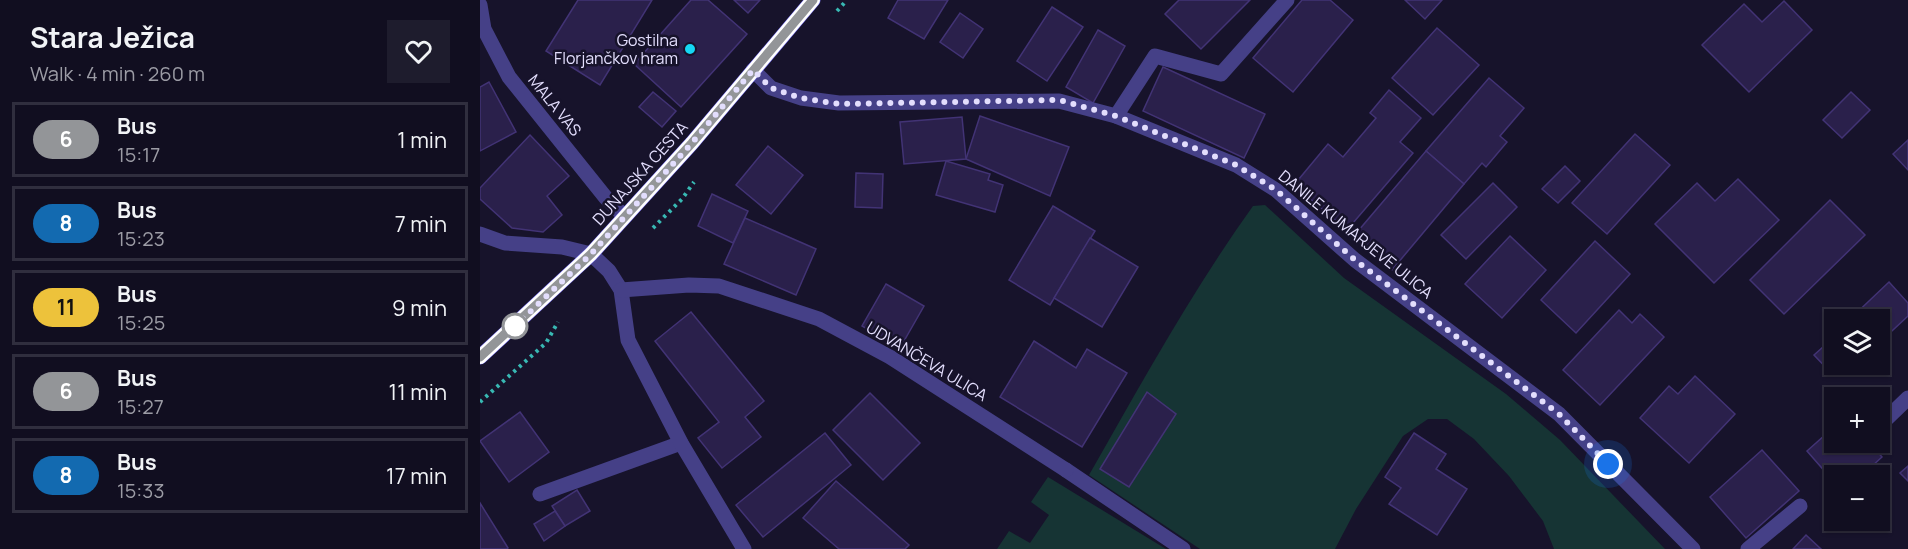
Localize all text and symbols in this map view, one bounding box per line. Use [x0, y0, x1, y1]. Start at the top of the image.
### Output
text: Stara Ježica [30, 18, 195, 56]
button: heart [387, 20, 450, 83]
place label: Gostilna Florjančkov hram [554, 29, 678, 69]
marker: Gostilna Florjančkov hram [683, 42, 697, 56]
text: Walk · 4 min · 260 m [30, 60, 205, 87]
street label: MALA VAS [523, 70, 587, 141]
text: Bus [117, 111, 157, 141]
street label: DUNAJSKA CESTA [587, 116, 693, 230]
text: 6 [59, 125, 73, 153]
text: 1 min [397, 125, 447, 155]
text: 15:17 [117, 141, 160, 168]
street label: DANILE KUMARJEVE ULICA [1274, 165, 1438, 303]
text: Bus [117, 195, 157, 225]
text: 8 [60, 209, 72, 237]
text: 7 min [395, 209, 447, 239]
text: 15:23 [117, 225, 165, 252]
text: Bus [117, 279, 157, 309]
text: 11 [57, 293, 75, 321]
text: 9 min [392, 293, 447, 323]
text: 15:25 [117, 309, 165, 336]
map controls [1824, 309, 1890, 531]
button: layers [1824, 309, 1890, 375]
unlabelled marker [502, 313, 528, 339]
street label: UDVANČEVA ULICA [862, 316, 992, 406]
text: Bus [117, 363, 157, 393]
text: 6 [59, 377, 73, 405]
text: 11 min [389, 377, 447, 407]
button: + [1824, 387, 1890, 453]
text: 15:27 [117, 393, 164, 420]
text: Bus [117, 447, 157, 477]
your location [1593, 449, 1623, 479]
text: 8 [60, 461, 72, 489]
text: 17 min [386, 461, 447, 491]
button: − [1824, 465, 1890, 531]
text: 15:33 [117, 477, 164, 504]

